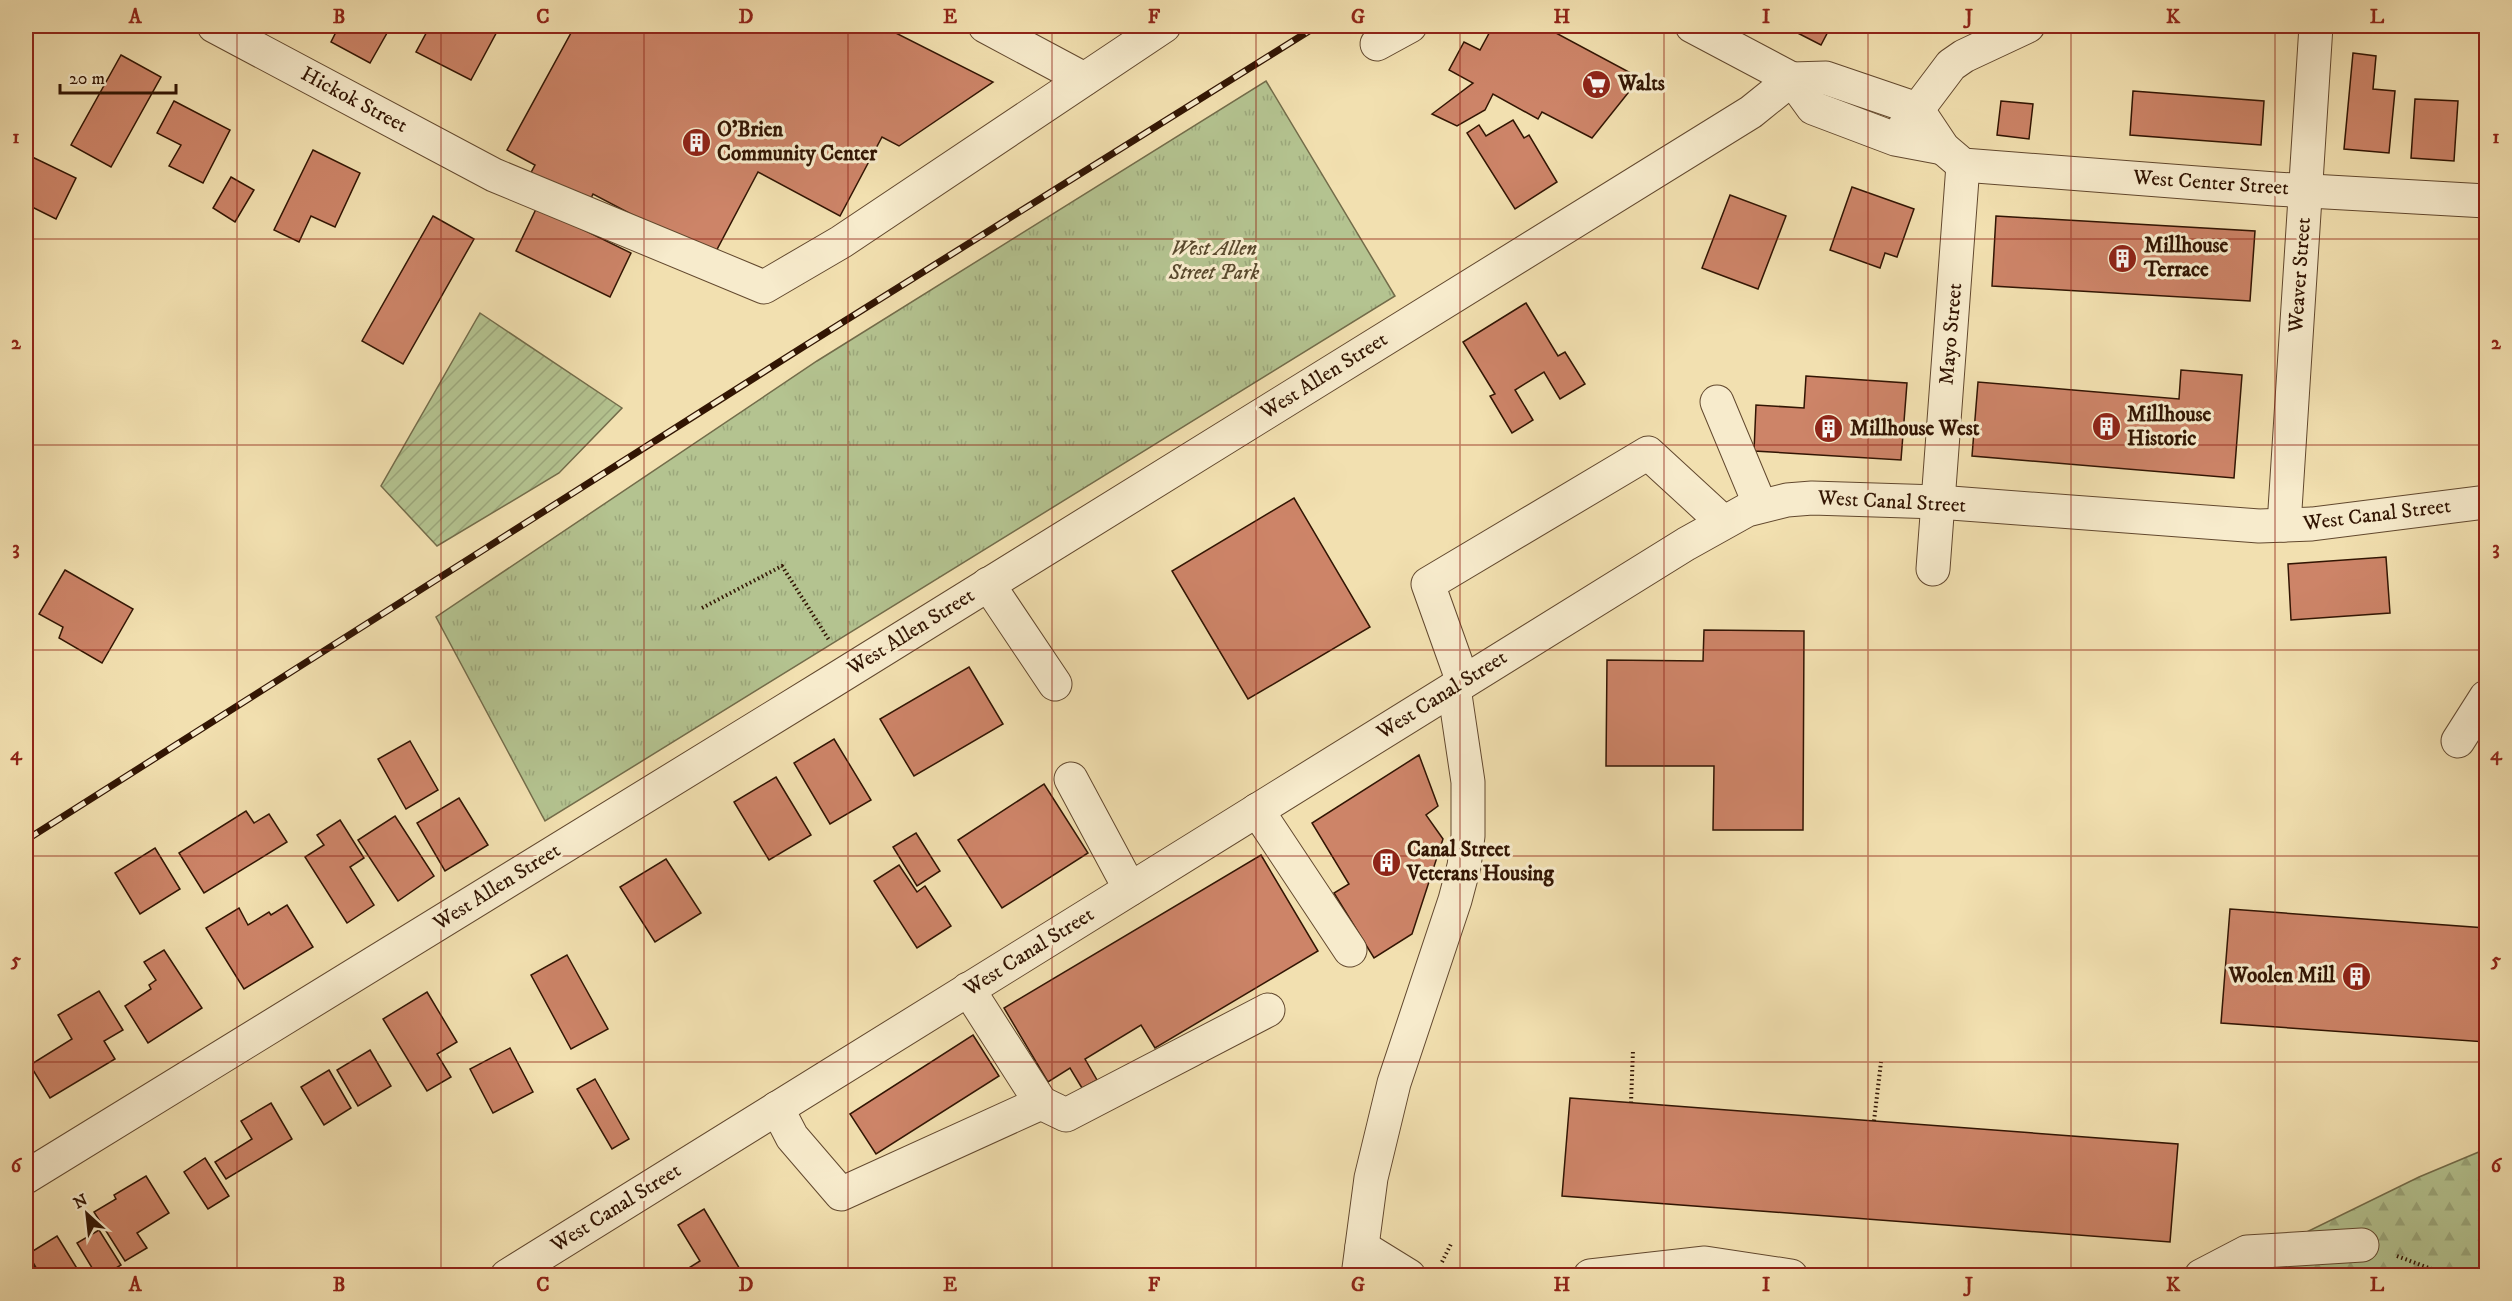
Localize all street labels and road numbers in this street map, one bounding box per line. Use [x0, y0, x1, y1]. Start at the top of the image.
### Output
street label: Hickok Street [296, 61, 412, 139]
street label: West Center Street [2131, 165, 2290, 201]
street label: Weaver Street [2283, 216, 2317, 335]
street label: Mayo Street [1934, 282, 1968, 386]
street label: West Allen Street [1255, 326, 1393, 426]
street label: West Canal Street [1816, 485, 1967, 519]
street label: West Canal Street [2301, 493, 2453, 537]
street label: West Allen Street [842, 582, 980, 682]
street label: West Canal Street [1371, 645, 1512, 746]
street label: West Allen Street [428, 837, 566, 937]
street label: West Canal Street [958, 902, 1099, 1003]
street label: West Canal Street [545, 1158, 686, 1259]

